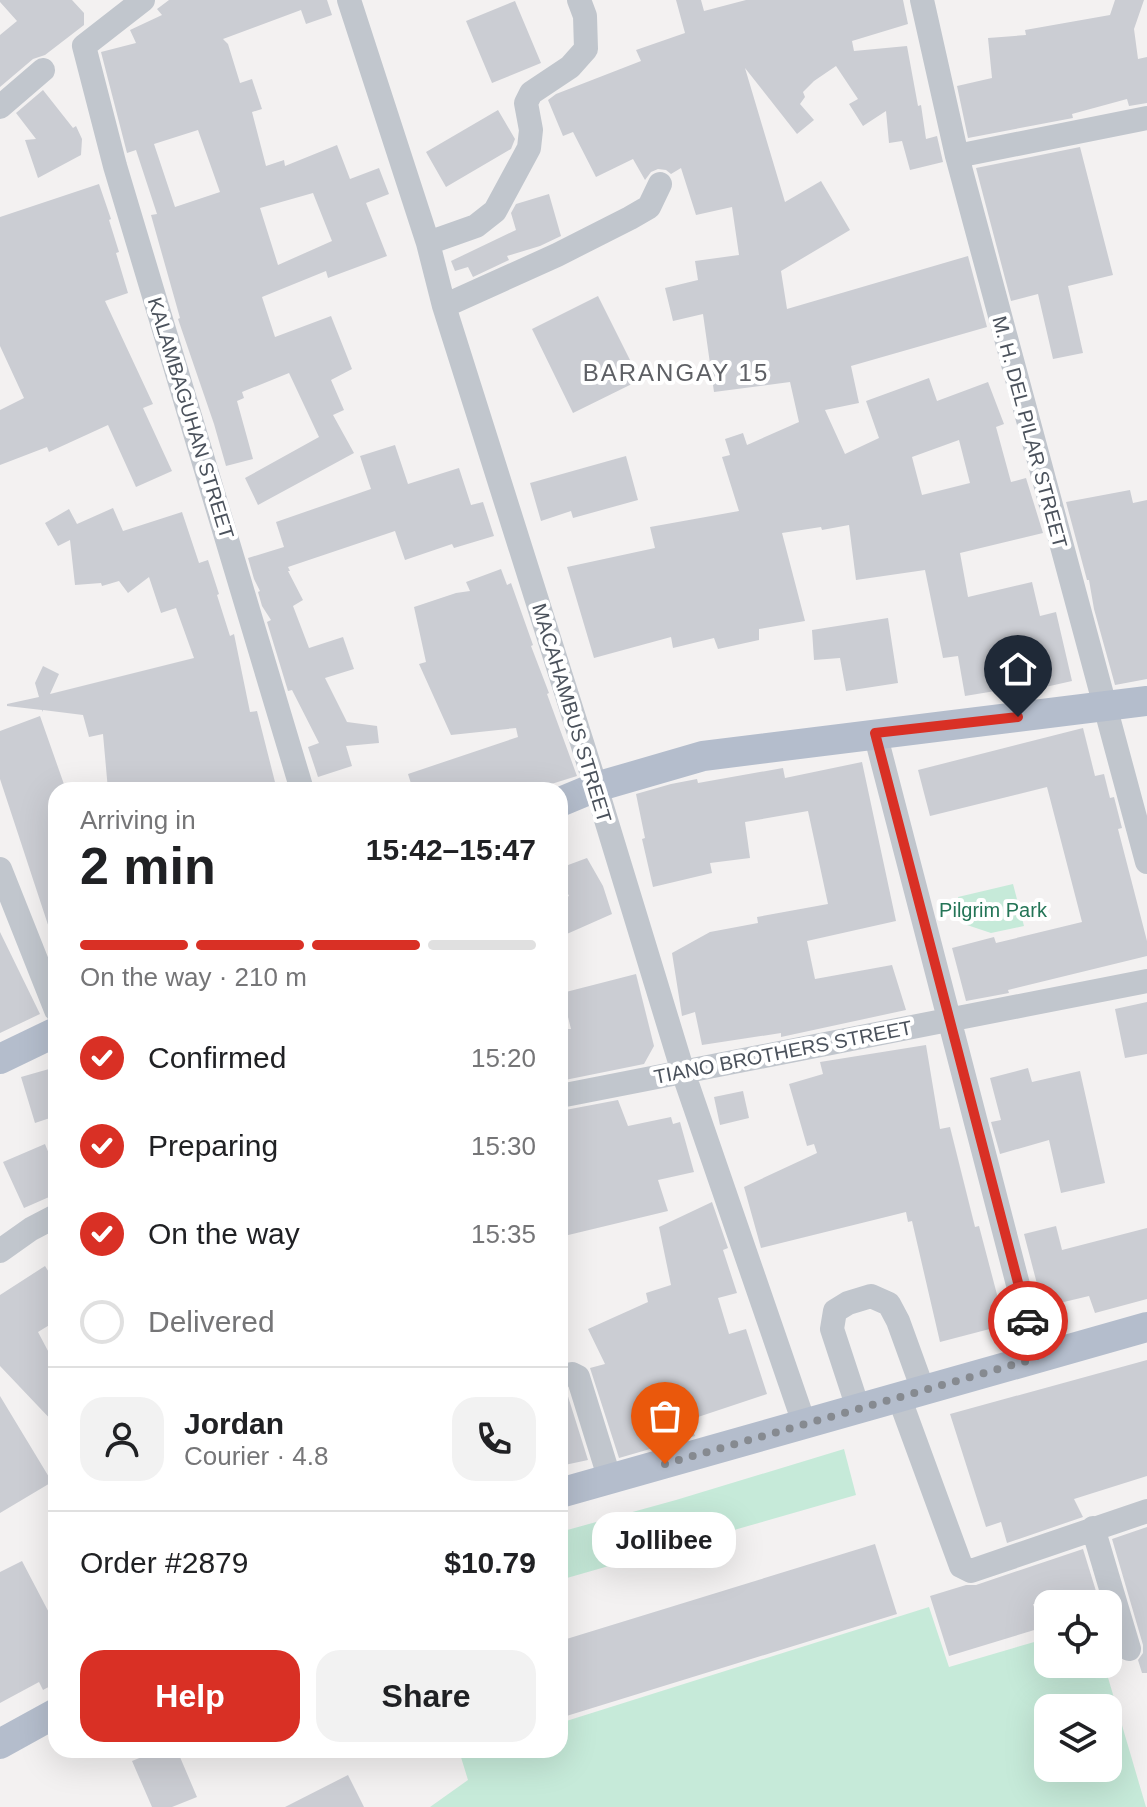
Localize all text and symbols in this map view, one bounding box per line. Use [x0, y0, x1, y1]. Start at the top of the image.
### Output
street label: KALAMBAGUHAN STREET [144, 295, 238, 541]
street label: M. H. DEL PILAR STREET [988, 314, 1072, 550]
district label: BARANGAY 15 [583, 359, 769, 386]
street label: MACAHAMBUS STREET [528, 601, 616, 825]
pin [984, 635, 1052, 717]
icon: home [996, 647, 1040, 691]
text: Arriving in [80, 805, 196, 835]
text: 15:42–15:47 [366, 833, 536, 866]
text: 2 min [80, 837, 216, 895]
park label: Pilgrim Park [939, 899, 1048, 921]
text: On the way · 210 m [80, 962, 307, 992]
street label: TIANO BROTHERS STREET [652, 1016, 914, 1088]
icon: check [80, 1036, 124, 1080]
text: Confirmed [148, 1041, 286, 1074]
text: 15:20 [471, 1043, 536, 1073]
icon: check [80, 1124, 124, 1168]
text: Preparing [148, 1129, 278, 1162]
text: 15:30 [471, 1131, 536, 1161]
icon: check [80, 1212, 124, 1256]
text: On the way [148, 1217, 300, 1250]
text: 15:35 [471, 1219, 536, 1249]
courier [988, 1281, 1068, 1361]
icon: car [1006, 1299, 1050, 1343]
text: Delivered [148, 1305, 275, 1338]
pin [631, 1382, 699, 1464]
icon: bag [643, 1394, 687, 1438]
button: person [80, 1397, 164, 1481]
button: phone [452, 1397, 536, 1481]
text: Jordan [184, 1407, 284, 1440]
text: Courier · 4.8 [184, 1441, 329, 1471]
callout: Jollibee [593, 1512, 737, 1568]
text: Jollibee [616, 1525, 712, 1555]
text: Order #2879 [80, 1546, 248, 1579]
text: $10.79 [444, 1546, 536, 1579]
map controls [1034, 1590, 1122, 1782]
button: locate [1034, 1590, 1122, 1678]
button: Help [80, 1650, 300, 1742]
button: Share [316, 1650, 536, 1742]
button: layers [1034, 1694, 1122, 1782]

